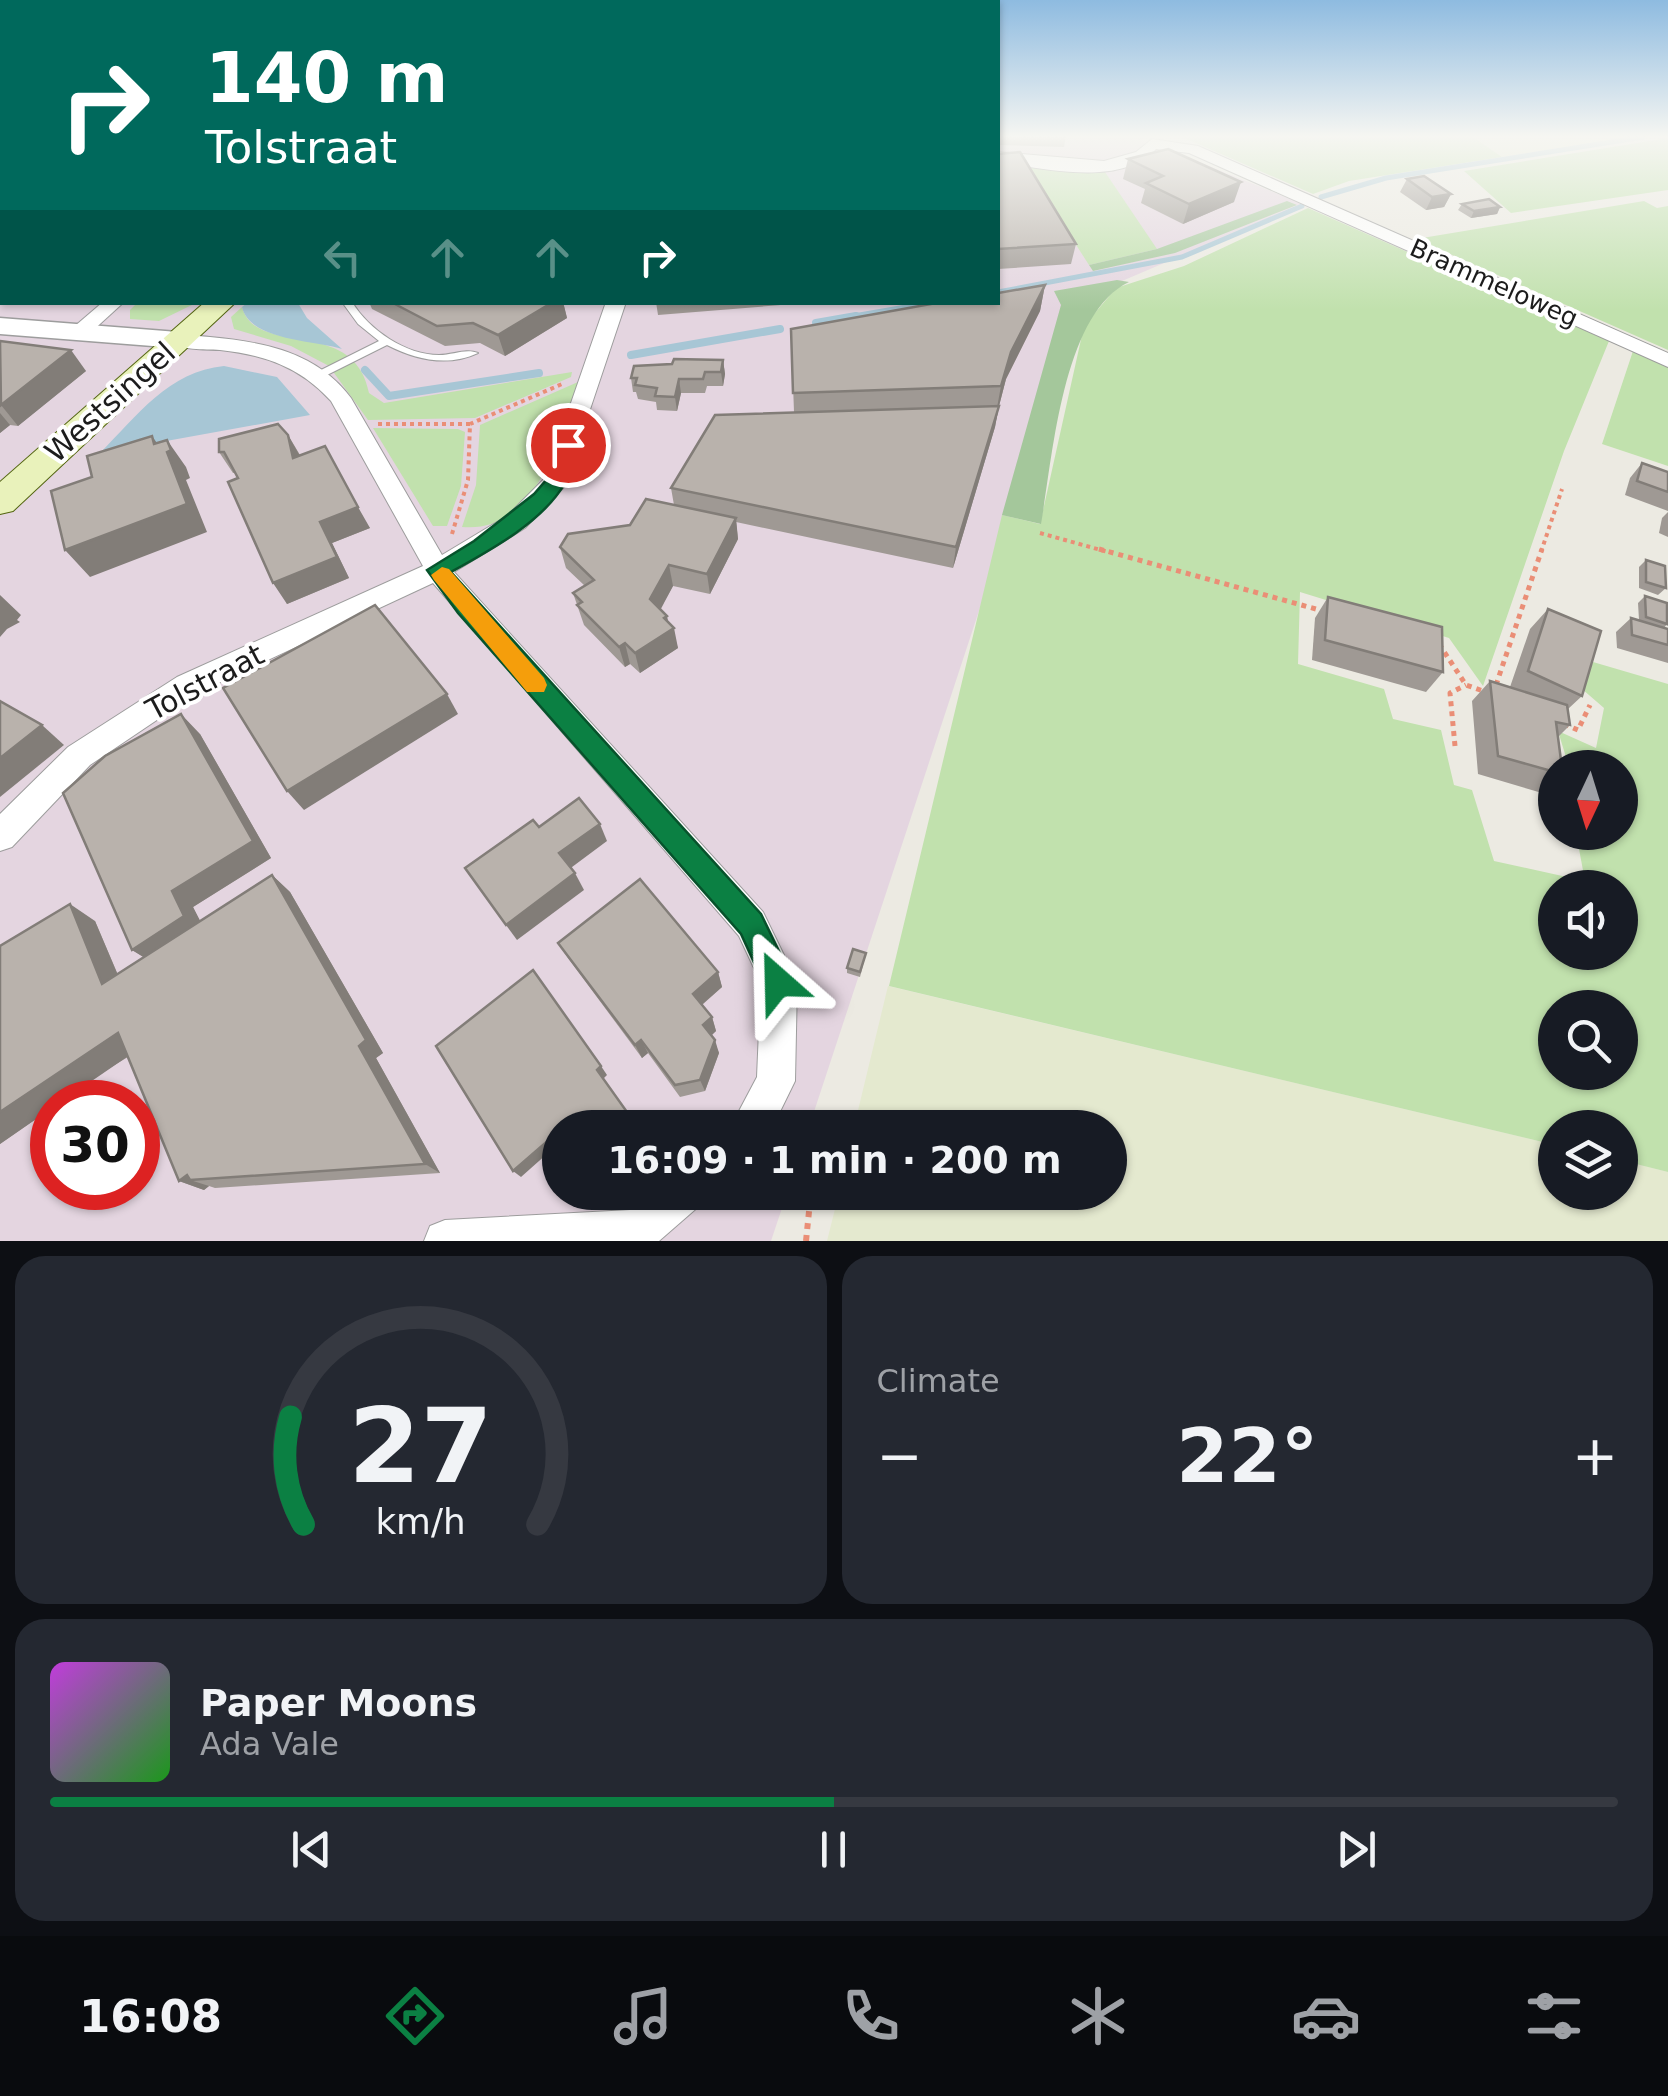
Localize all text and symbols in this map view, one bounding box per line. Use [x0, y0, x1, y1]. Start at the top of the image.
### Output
text: 140 m [205, 37, 448, 119]
icon: right [40, 40, 170, 170]
text: Tolstraat [205, 121, 397, 174]
icon: left [315, 230, 370, 285]
icon: ahead [420, 230, 475, 285]
icon: ahead [525, 230, 580, 285]
icon: right [630, 230, 685, 285]
street label: Brammeloweg [1406, 233, 1582, 333]
street label: Westsingel [38, 335, 182, 469]
pin [526, 403, 611, 488]
icon: arrive [541, 418, 596, 473]
street label: Tolstraat [139, 636, 270, 728]
north arrow [1538, 750, 1638, 850]
map controls [1538, 750, 1638, 1210]
button: sound [1538, 870, 1638, 970]
position arrow [726, 930, 830, 1034]
button: search [1538, 990, 1638, 1090]
speed limit sign: 30 [30, 1080, 160, 1210]
button: layers [1538, 1110, 1638, 1210]
text: 16:09 · 1 min · 200 m [607, 1138, 1062, 1182]
text: Climate [877, 1362, 1000, 1400]
text: 27 [348, 1385, 493, 1507]
text: 22° [1176, 1412, 1318, 1500]
text: − [877, 1424, 923, 1488]
text: + [1572, 1424, 1618, 1488]
text: km/h [376, 1501, 466, 1542]
text: Paper Moons [200, 1681, 477, 1725]
text: Ada Vale [200, 1725, 339, 1763]
icon: previous [284, 1822, 339, 1877]
icon: pause [806, 1822, 861, 1877]
icon: next [1329, 1822, 1384, 1877]
icon: directions [380, 1981, 450, 2051]
icon: music [608, 1981, 678, 2051]
icon: phone [836, 1981, 906, 2051]
icon: climate [1063, 1981, 1133, 2051]
icon: car [1291, 1981, 1361, 2051]
icon: filters [1519, 1981, 1589, 2051]
text: 16:08 [79, 1990, 222, 2043]

